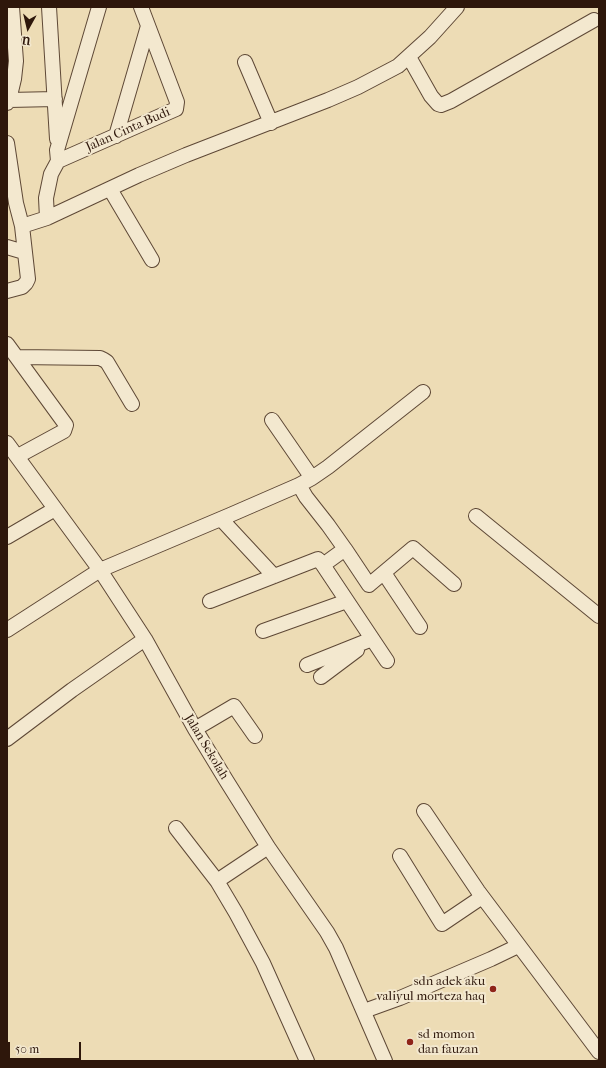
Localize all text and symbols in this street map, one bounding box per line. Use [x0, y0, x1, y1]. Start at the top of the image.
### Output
north arrow [8, 8, 48, 48]
text: U [21, 33, 31, 47]
street label: Jalan Cinta Budi [83, 104, 173, 156]
street label: Jalan Sekolah [180, 711, 232, 783]
place label: sdn adek aku valiyul morteza haq [376, 974, 485, 1005]
marker: sdn adek aku valiyul morteza haq [488, 984, 498, 994]
place label: sd momon dan fauzan [418, 1027, 478, 1058]
scale bar [10, 1034, 83, 1060]
marker: sd momon dan fauzan [405, 1037, 415, 1047]
text: 50 m [15, 1042, 39, 1056]

